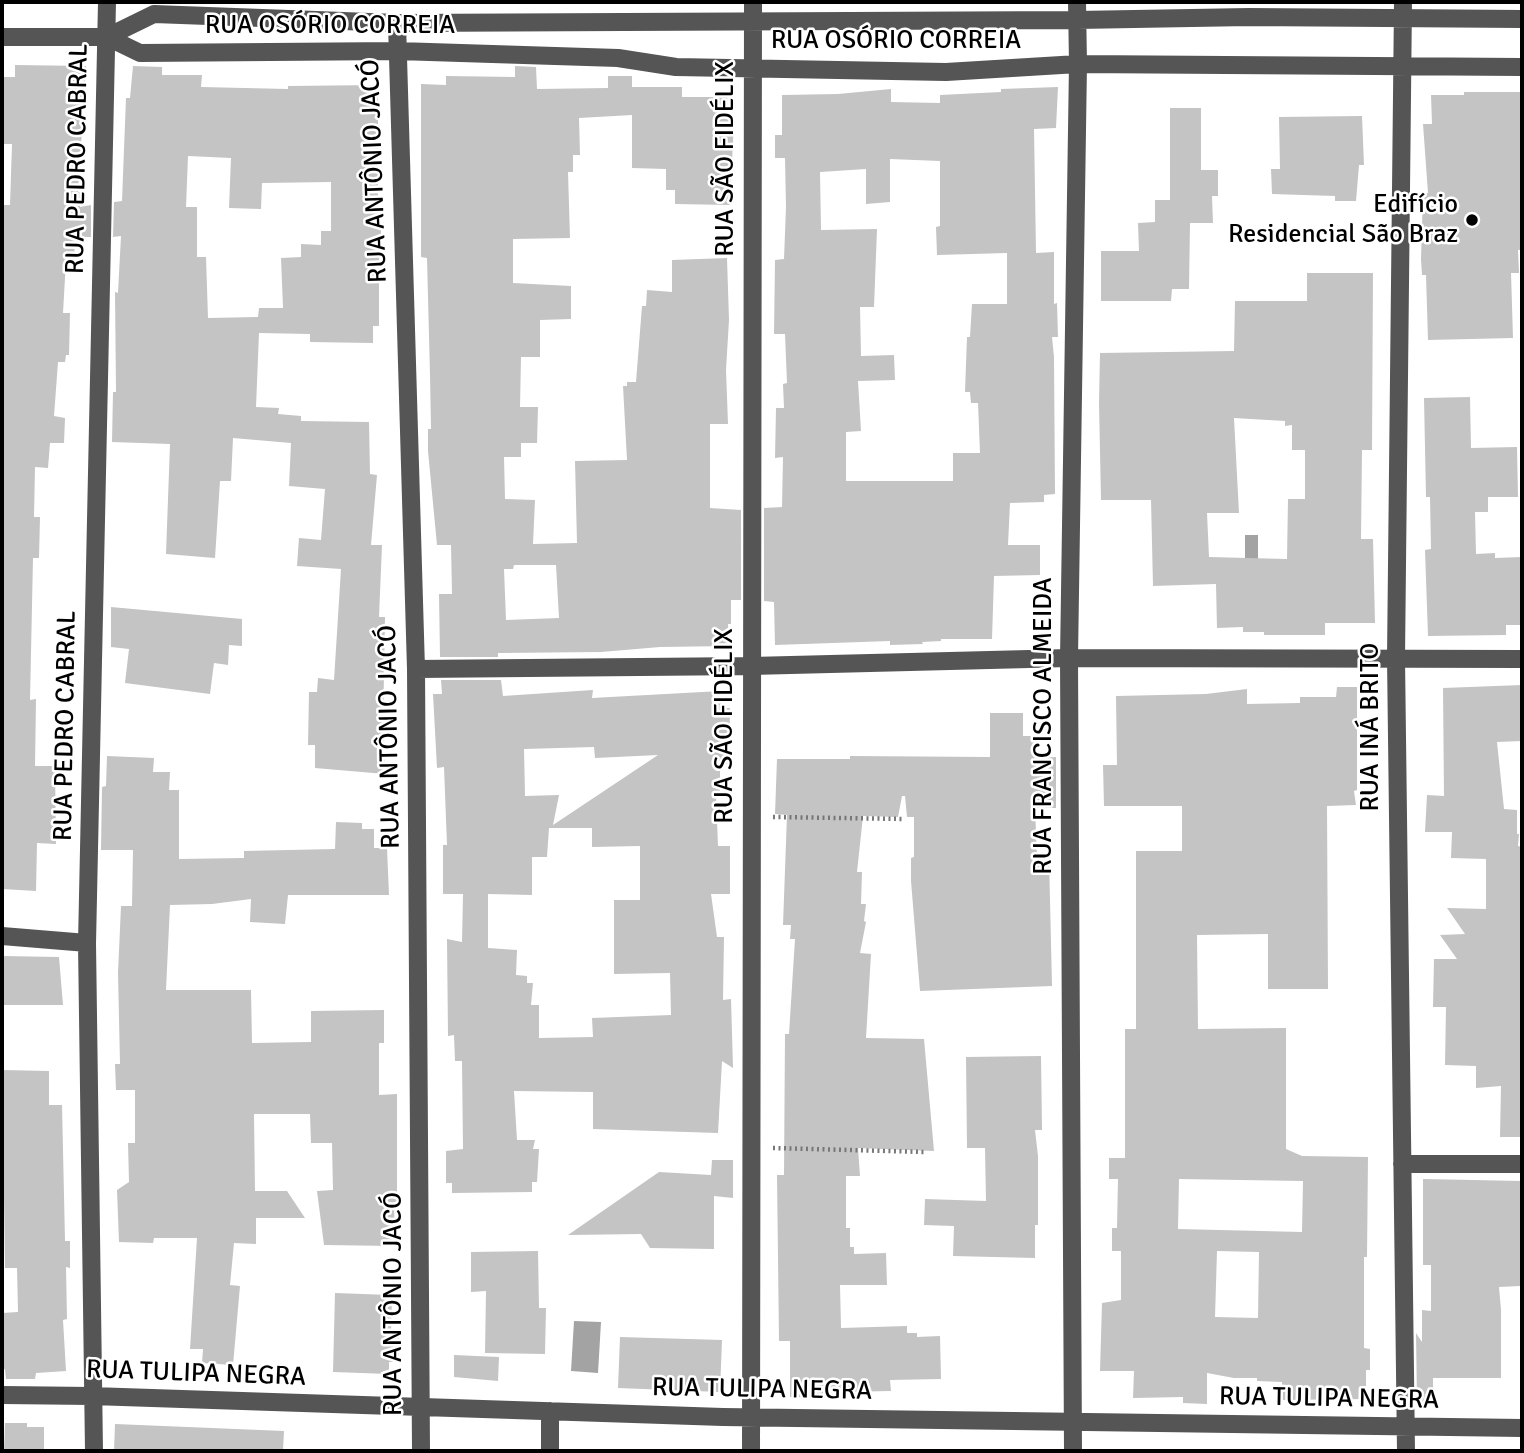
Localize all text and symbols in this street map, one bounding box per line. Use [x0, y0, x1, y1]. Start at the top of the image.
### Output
street label: RUA OSÓRIO CORREIA [205, 10, 455, 42]
street label: RUA OSÓRIO CORREIA [771, 25, 1021, 57]
street label: RUA PEDRO CABRAL [60, 44, 96, 274]
street label: RUA ANTÔNIO JACÓ [356, 59, 394, 283]
street label: RUA SÃO FIDÉLIX [710, 61, 742, 257]
place label: Edifício Residencial São Braz [1228, 189, 1458, 250]
marker: Edifício Residencial São Braz [1464, 212, 1480, 228]
street label: RUA FRANCISCO ALMEIDA [1028, 577, 1060, 875]
street label: RUA PEDRO CABRAL [48, 611, 84, 841]
street label: RUA ANTÔNIO JACÓ [372, 625, 408, 849]
street label: RUA SÃO FIDÉLIX [709, 628, 741, 824]
street label: RUA INÁ BRITO [1355, 643, 1387, 811]
street label: RUA ANTÔNIO JACÓ [378, 1192, 410, 1416]
street label: RUA TULIPA NEGRA [85, 1355, 307, 1393]
street label: RUA TULIPA NEGRA [652, 1372, 872, 1408]
street label: RUA TULIPA NEGRA [1219, 1381, 1439, 1417]

